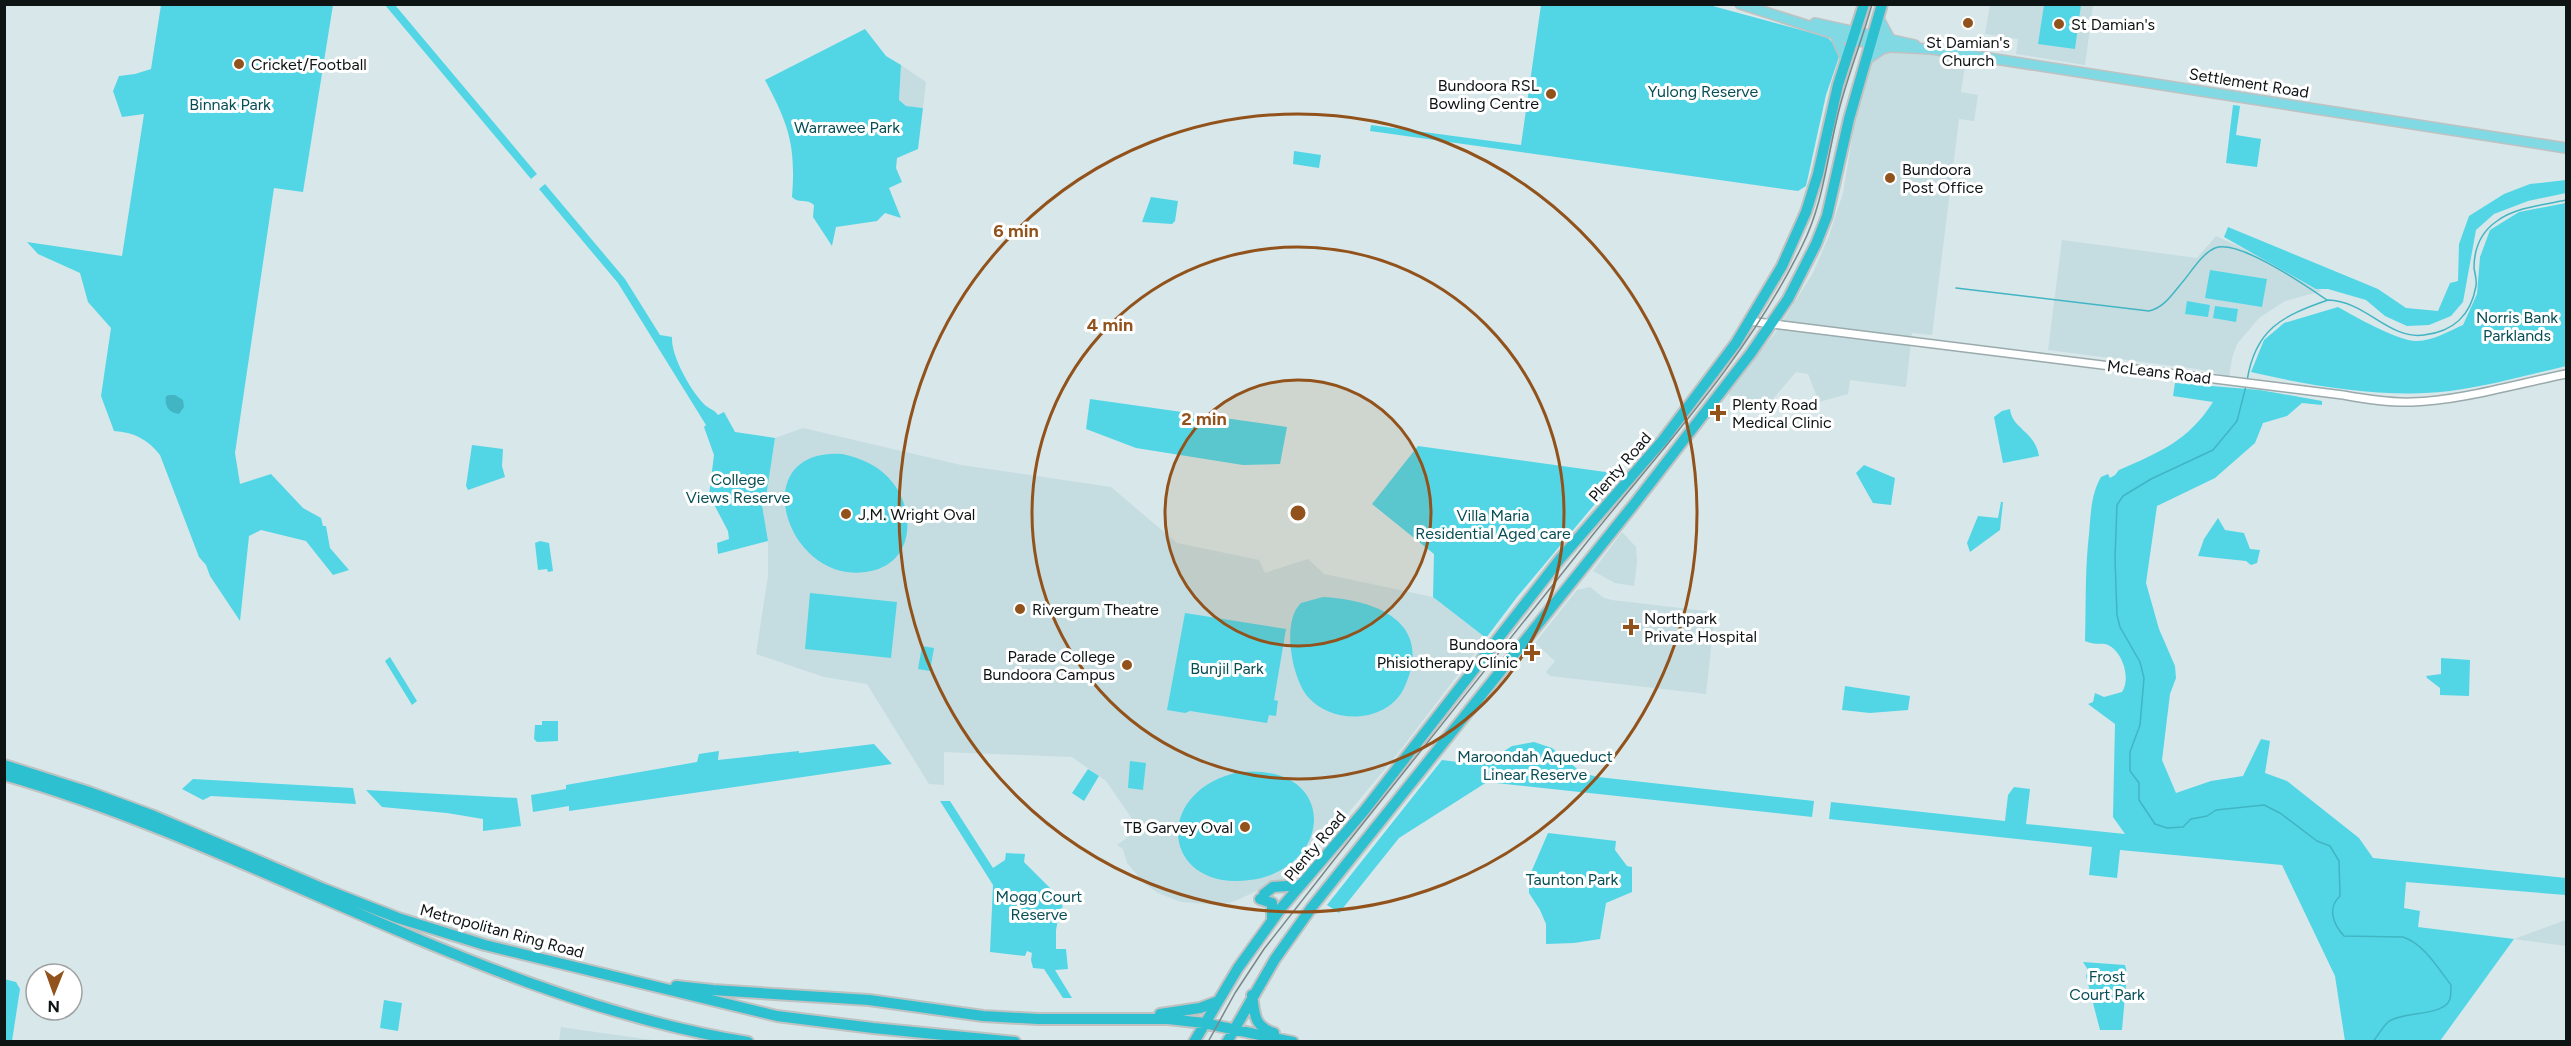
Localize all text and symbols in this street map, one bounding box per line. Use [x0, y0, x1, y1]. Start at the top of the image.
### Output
place label: St Damian's [2071, 15, 2155, 34]
marker: St Damian's Church [1961, 16, 1975, 30]
marker: St Damian's [2052, 17, 2066, 31]
place label: St Damian's Church [1926, 33, 2010, 70]
place label: Cricket/Football [251, 55, 367, 74]
marker: Cricket/Football [232, 57, 246, 71]
street label: Settlement Road [2188, 64, 2310, 102]
place label: Bundoora RSL Bowling Centre [1429, 76, 1540, 113]
park label: Yulong Reserve [1648, 82, 1758, 101]
marker: Bundoora RSL Bowling Centre [1544, 87, 1558, 101]
park label: Binnak Park [189, 95, 271, 114]
park label: Warrawee Park [794, 118, 900, 137]
place label: Bundoora Post Office [1902, 160, 1983, 197]
marker: Bundoora Post Office [1883, 171, 1897, 185]
text: 6 min [993, 220, 1039, 242]
park label: Norris Bank Parklands [2476, 308, 2558, 345]
text: 4 min [1087, 314, 1133, 336]
street label: McLeans Road [2106, 356, 2212, 388]
place label: Plenty Road Medical Clinic [1732, 395, 1832, 432]
marker: Plenty Road Medical Clinic [1709, 404, 1727, 422]
text: 2 min [1181, 408, 1227, 430]
street label: Plenty Road [1585, 428, 1655, 506]
park label: College Views Reserve [686, 470, 791, 507]
centre of rings [1288, 503, 1308, 523]
place label: J.M. Wright Oval [858, 505, 975, 524]
park label: Villa Maria Residential Aged care [1415, 506, 1571, 543]
marker: J.M. Wright Oval [839, 507, 853, 521]
place label: Rivergum Theatre [1032, 600, 1159, 619]
marker: Rivergum Theatre [1013, 602, 1027, 616]
place label: Northpark Private Hospital [1644, 609, 1757, 646]
marker: Northpark Private Hospital [1622, 618, 1640, 636]
place label: Bundoora Phisiotherapy Clinic [1377, 635, 1518, 672]
marker: Bundoora Phisiotherapy Clinic [1523, 644, 1541, 662]
place label: Parade College Bundoora Campus [983, 647, 1115, 684]
marker: Parade College Bundoora Campus [1120, 658, 1134, 672]
park label: Bunjil Park [1190, 659, 1264, 678]
park label: Maroondah Aqueduct Linear Reserve [1457, 747, 1613, 784]
street label: Plenty Road [1280, 807, 1350, 885]
place label: TB Garvey Oval [1123, 818, 1233, 837]
marker: TB Garvey Oval [1238, 820, 1252, 834]
park label: Taunton Park [1526, 870, 1618, 889]
park label: Mogg Court Reserve [996, 887, 1082, 924]
street label: Metropolitan Ring Road [418, 900, 586, 962]
north arrow [24, 962, 84, 1022]
park label: Frost Court Park [2069, 967, 2145, 1004]
text: N [47, 997, 60, 1016]

